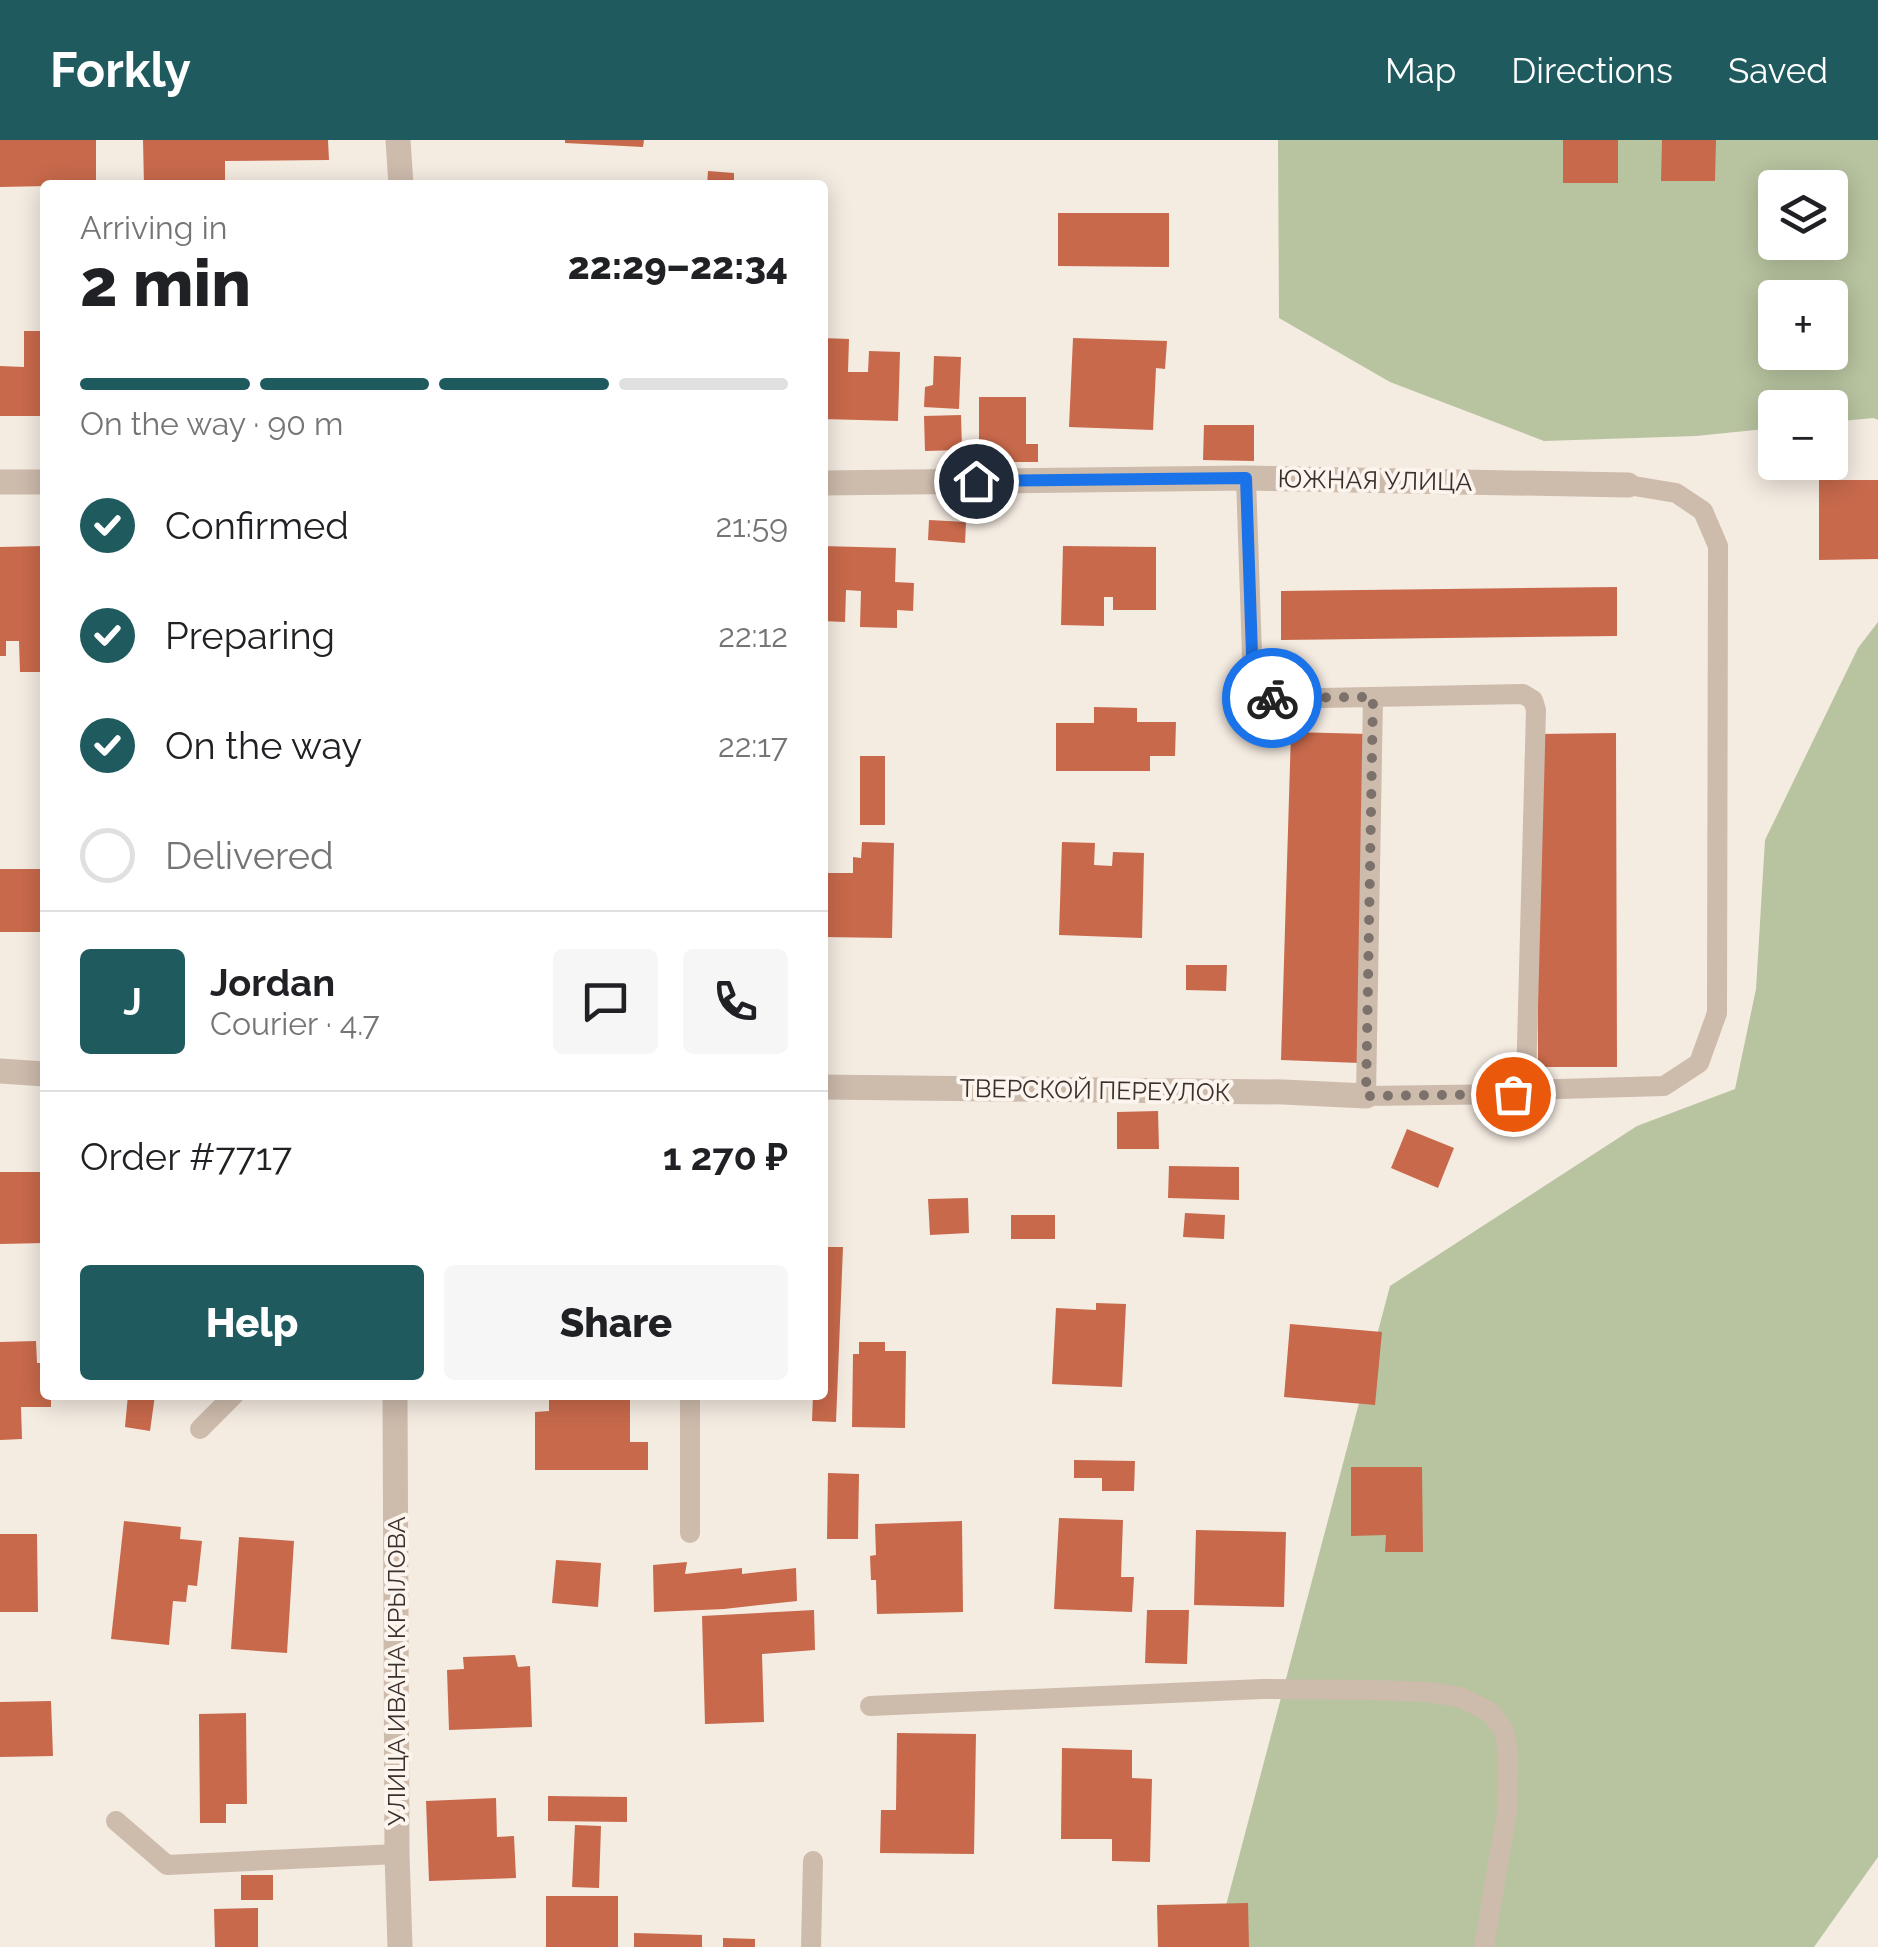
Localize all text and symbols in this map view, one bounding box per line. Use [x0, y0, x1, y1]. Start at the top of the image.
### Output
text: Forkly [50, 42, 191, 98]
text: Map [1385, 50, 1456, 91]
text: Directions [1511, 50, 1673, 91]
text: Saved [1728, 50, 1828, 91]
map controls [1758, 170, 1848, 480]
button: layers [1758, 170, 1848, 260]
text: Arriving in [80, 209, 227, 246]
text: 22:29–22:34 [568, 243, 788, 288]
text: 2 min [80, 245, 251, 321]
button: + [1758, 280, 1848, 370]
button: − [1758, 390, 1848, 480]
text: On the way · 90 m [80, 405, 343, 442]
pin [934, 439, 1019, 524]
icon: home [949, 454, 1004, 509]
street label: ЮЖНАЯ УЛИЦА [1277, 463, 1473, 497]
icon: check [80, 498, 135, 553]
text: Confirmed [165, 503, 349, 548]
text: 21:59 [715, 507, 788, 544]
icon: check [80, 608, 135, 663]
text: Preparing [165, 613, 335, 658]
text: 22:12 [718, 617, 788, 654]
courier [1222, 648, 1322, 748]
icon: bike [1245, 671, 1300, 726]
icon: check [80, 718, 135, 773]
text: On the way [165, 723, 362, 768]
text: 22:17 [718, 727, 788, 764]
text: Delivered [165, 833, 334, 878]
button: chat [553, 949, 658, 1054]
button: phone [683, 949, 788, 1054]
text: Jordan [210, 960, 335, 1005]
text: J [123, 979, 142, 1024]
text: Courier · 4.7 [210, 1005, 380, 1042]
pin [1471, 1052, 1556, 1137]
icon: bag [1486, 1067, 1541, 1122]
street label: ТВЕРСКОЙ ПЕРЕУЛОК [959, 1073, 1231, 1107]
text: Order #7717 [80, 1134, 292, 1179]
text: 1 270 ₽ [663, 1134, 788, 1179]
button: Help [80, 1265, 424, 1380]
button: Share [444, 1265, 788, 1380]
street label: УЛИЦА ИВАНА КРЫЛОВА [381, 1516, 411, 1826]

